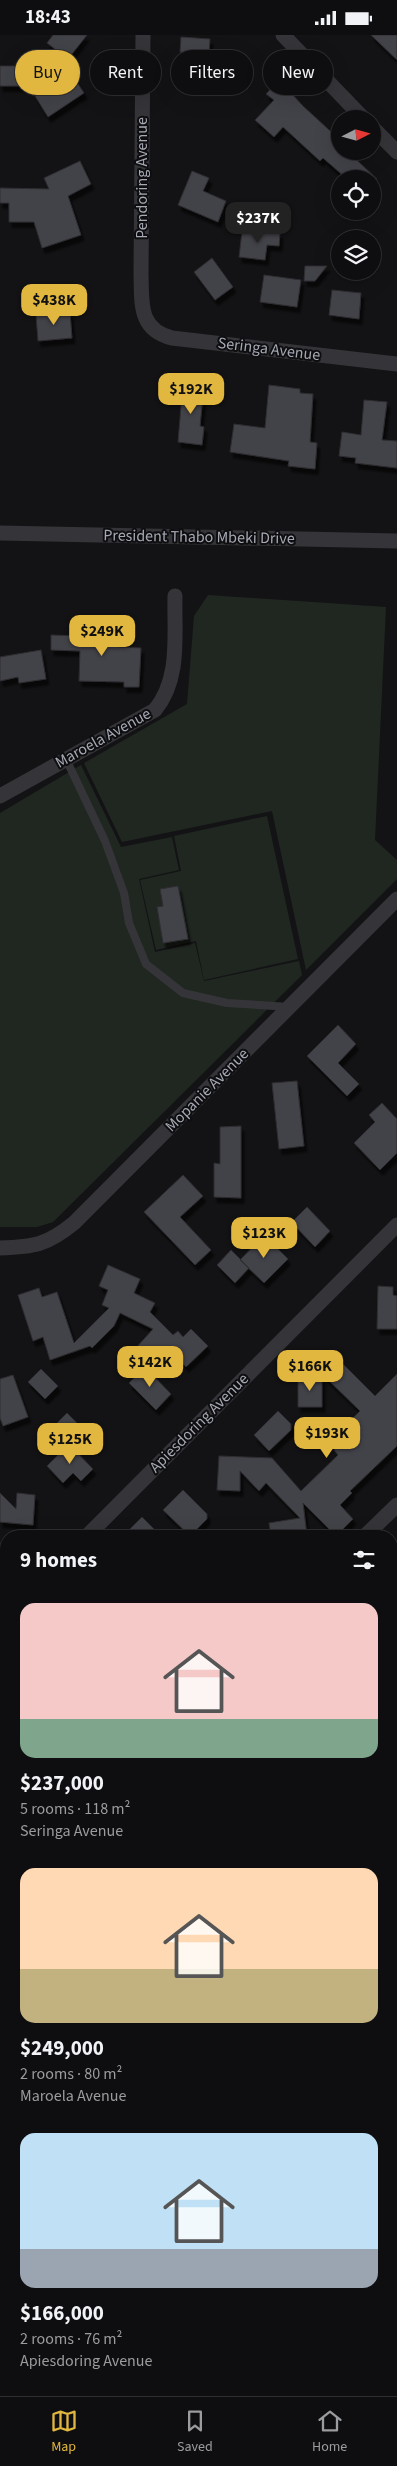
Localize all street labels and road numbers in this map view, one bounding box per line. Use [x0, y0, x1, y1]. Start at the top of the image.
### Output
street label: Pendoring Avenue [131, 117, 153, 239]
street label: Seringa Avenue [216, 332, 322, 366]
street label: President Thabo Mbeki Drive [103, 524, 295, 550]
street label: Maroela Avenue [51, 703, 155, 773]
street label: Mopanie Avenue [160, 1043, 254, 1137]
street label: Apiesdoring Avenue [144, 1368, 254, 1478]

